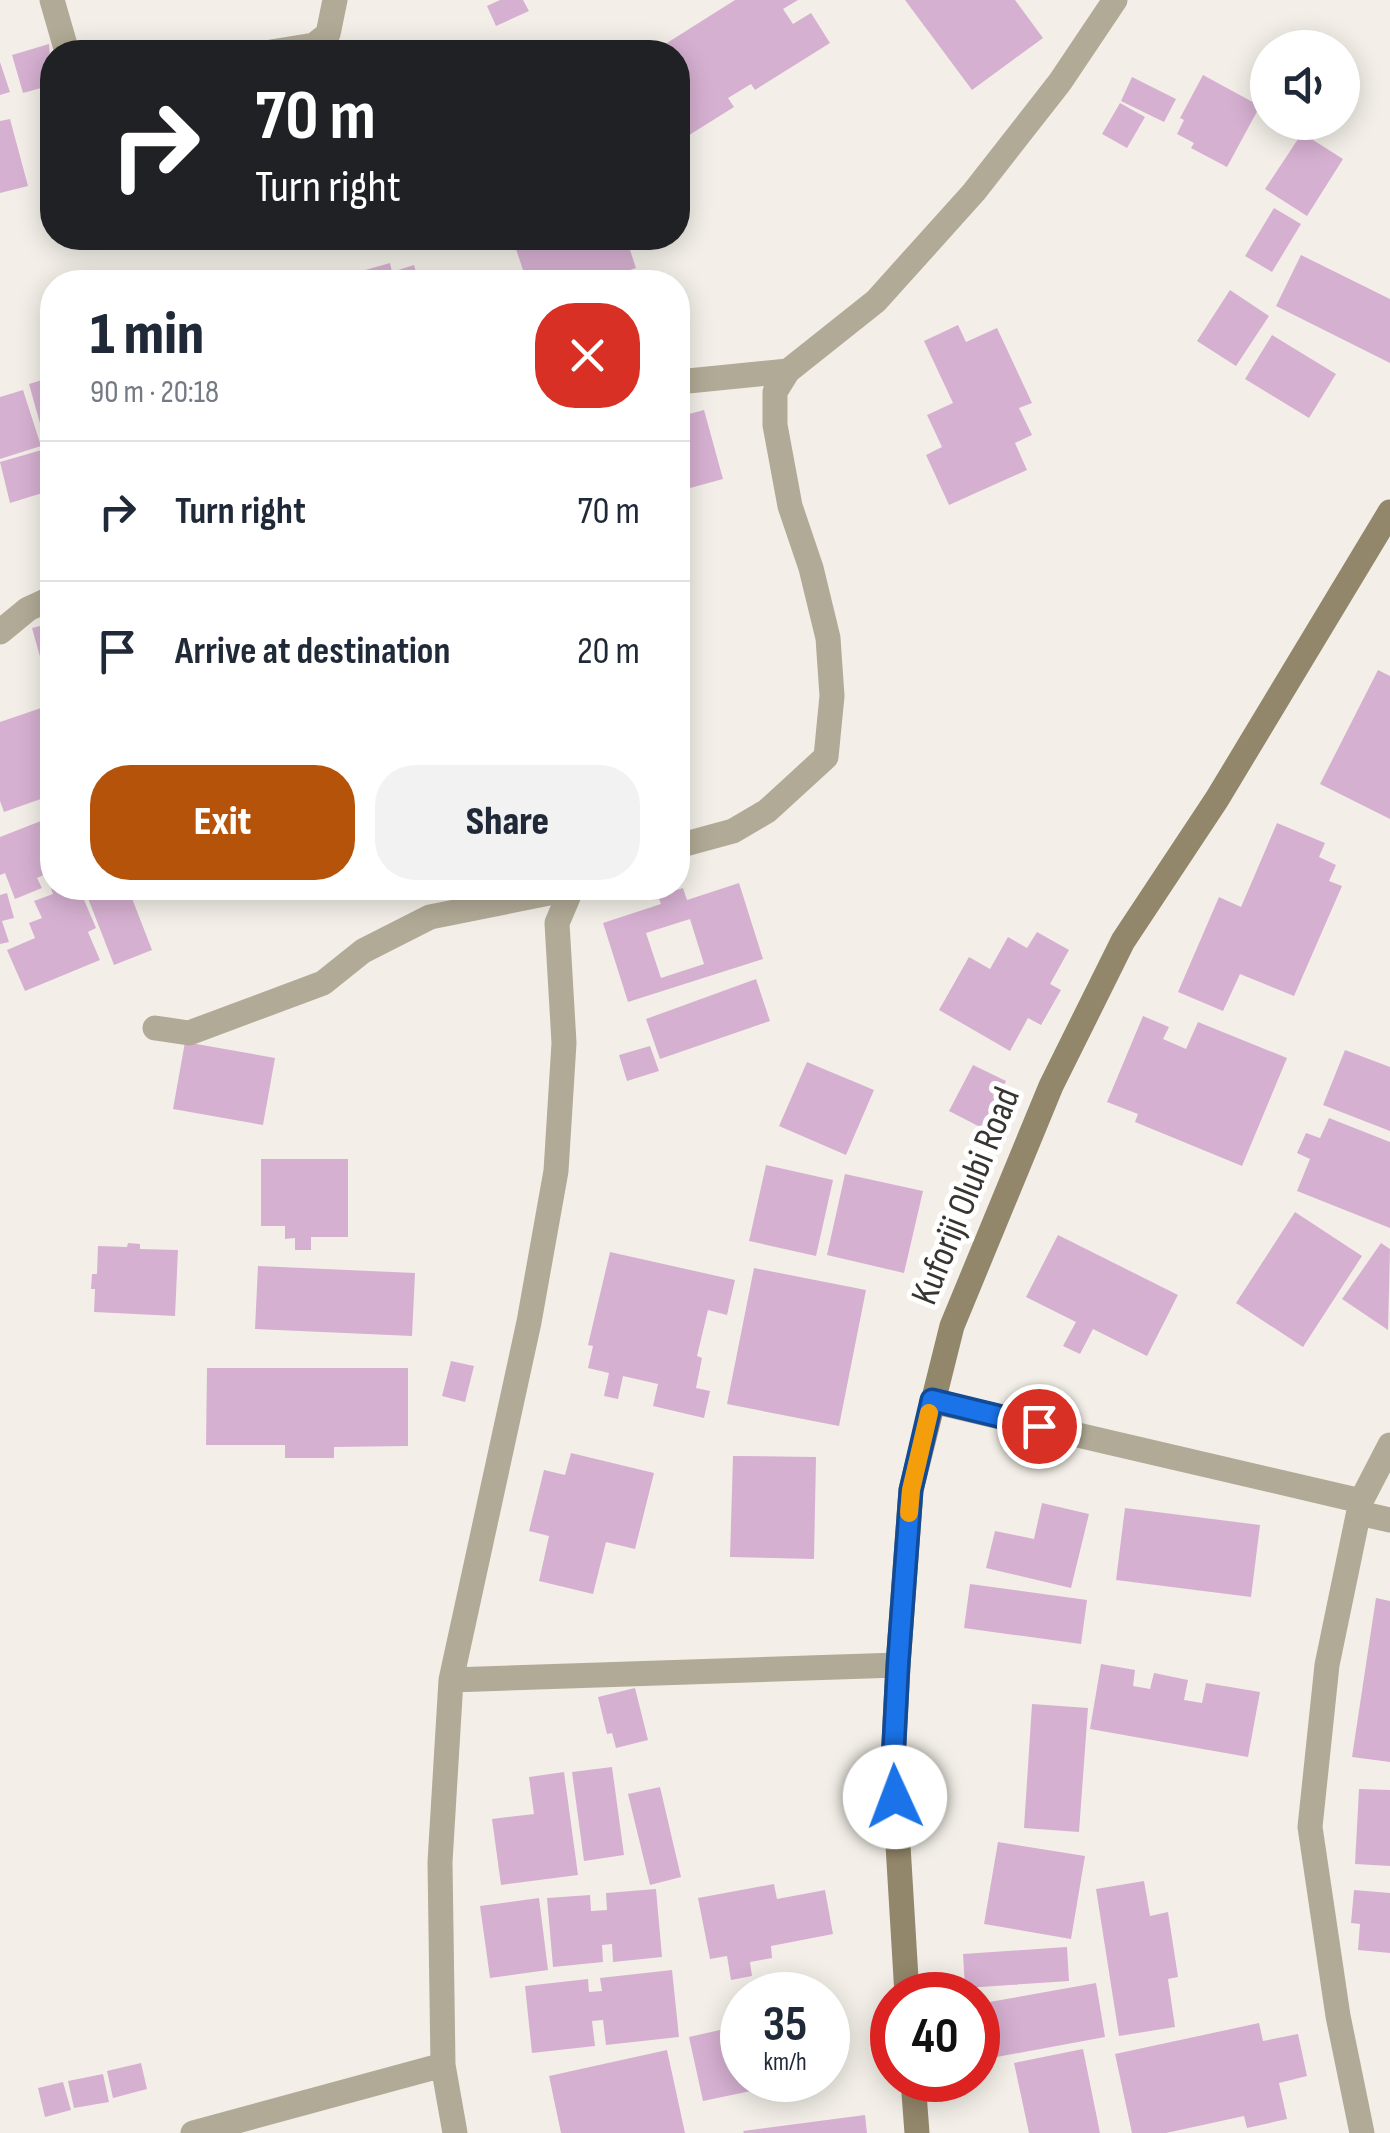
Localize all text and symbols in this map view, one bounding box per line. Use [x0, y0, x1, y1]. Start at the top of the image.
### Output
map controls [1250, 30, 1360, 140]
button: sound [1250, 30, 1360, 140]
text: 70 m [255, 75, 376, 159]
icon: right [90, 80, 220, 210]
text: Turn right [255, 160, 401, 215]
text: 1 min [90, 299, 204, 371]
button: close [535, 303, 640, 408]
text: 90 m · 20:18 [90, 373, 219, 412]
icon: right [90, 484, 145, 539]
text: Turn right [175, 489, 306, 534]
text: 70 m [578, 489, 640, 534]
icon: arrive [90, 624, 145, 679]
text: Arrive at destination [175, 629, 450, 674]
text: 20 m [577, 629, 640, 674]
button: Exit [90, 765, 355, 880]
button: Share [375, 765, 640, 880]
street label: Kuforiji Olubi Road [902, 1081, 1030, 1311]
pin [997, 1384, 1082, 1469]
icon: arrive [1012, 1399, 1067, 1454]
position arrow [843, 1745, 947, 1849]
speed limit sign: 40 [870, 1972, 1000, 2102]
text: 35 [763, 1995, 807, 2055]
text: km/h [763, 2047, 807, 2078]

